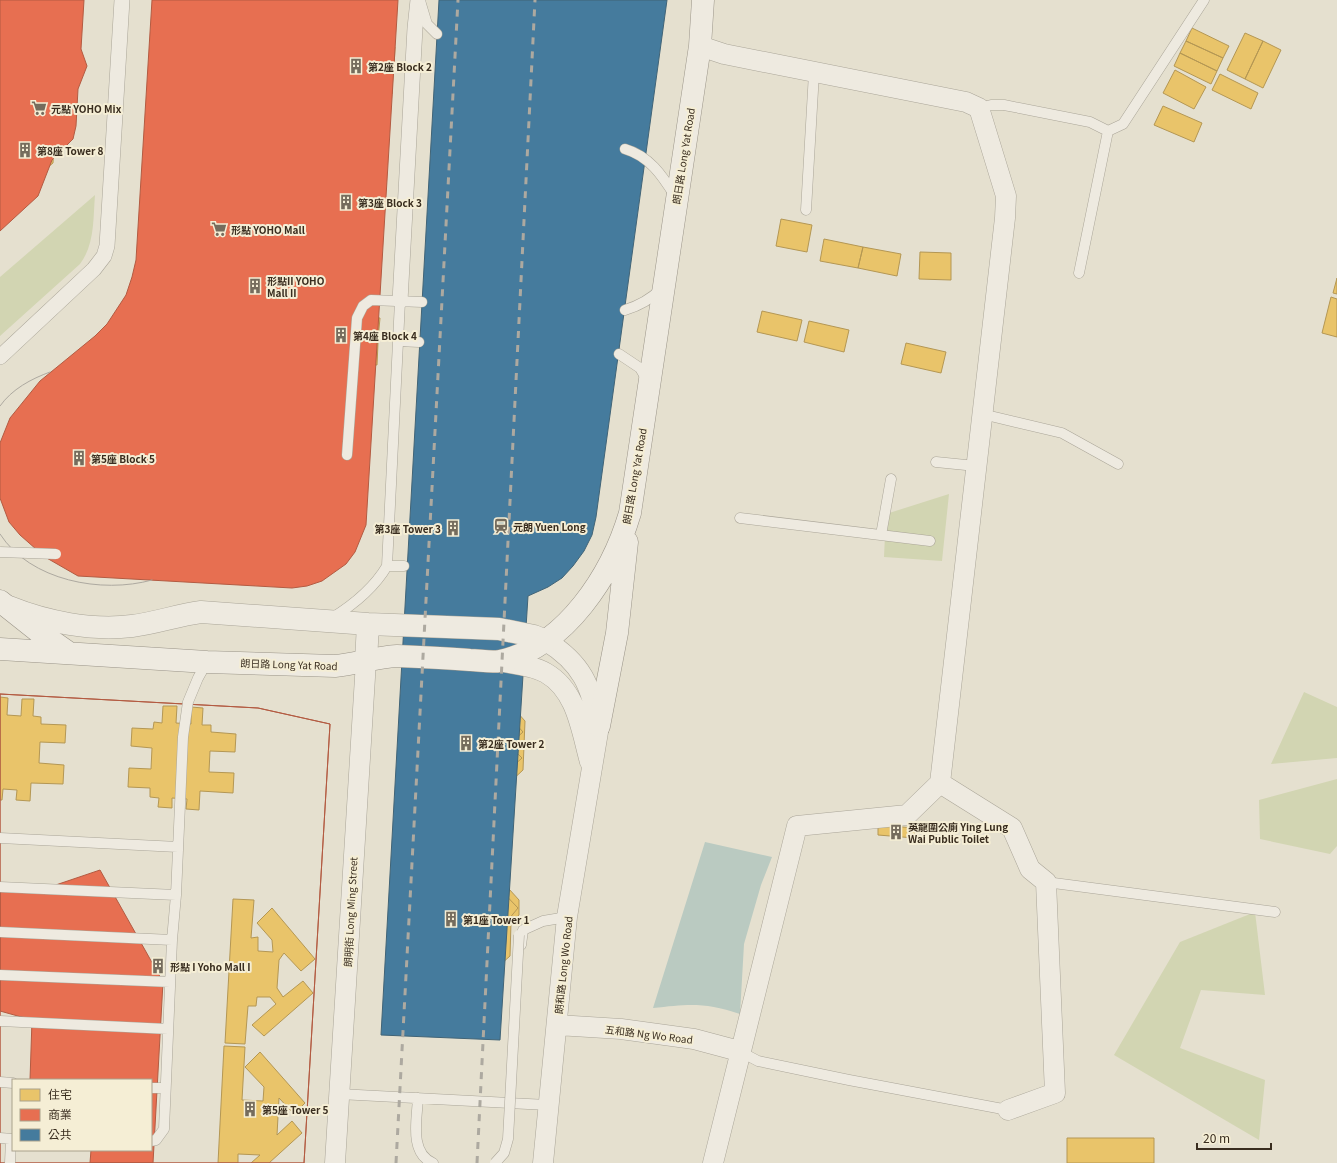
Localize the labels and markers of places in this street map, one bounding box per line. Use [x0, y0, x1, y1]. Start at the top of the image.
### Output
building icon: 第2座 Block 2 [347, 57, 365, 75]
place label: 第2座 Block 2 [368, 59, 432, 74]
supermarket icon: 元點 YOHO Mix [30, 99, 48, 117]
place label: 元點 YOHO Mix [51, 101, 122, 116]
building icon: 第8座 Tower 8 [16, 141, 34, 159]
place label: 第8座 Tower 8 [37, 143, 104, 158]
building icon: 第3座 Block 3 [337, 193, 355, 211]
place label: 第3座 Block 3 [358, 195, 422, 210]
supermarket icon: 形點 YOHO Mall [210, 220, 228, 238]
place label: 形點 YOHO Mall [231, 222, 305, 237]
place label: 形點II YOHO Mall II [267, 273, 325, 300]
building icon: 形點II YOHO Mall II [246, 277, 264, 295]
building icon: 第4座 Block 4 [332, 326, 350, 344]
place label: 第4座 Block 4 [353, 328, 417, 343]
building icon: 第5座 Block 5 [70, 449, 88, 467]
place label: 第5座 Block 5 [91, 451, 155, 466]
station icon: 元朗 Yuen Long [492, 517, 510, 535]
building icon: 第3座 Tower 3 [444, 519, 462, 537]
place label: 元朗 Yuen Long [513, 519, 586, 534]
place label: 第3座 Tower 3 [375, 521, 441, 536]
building icon: 第2座 Tower 2 [457, 734, 475, 752]
place label: 第2座 Tower 2 [478, 736, 545, 751]
place label: 英龍圍公廁 Ying Lung Wai Public Toilet [908, 819, 1008, 846]
building icon: 英龍圍公廁 Ying Lung Wai Public Toilet [887, 823, 905, 841]
building icon: 第1座 Tower 1 [442, 910, 460, 928]
place label: 第1座 Tower 1 [463, 912, 530, 927]
building icon: 形點 I Yoho Mall I [149, 957, 167, 975]
place label: 形點 I Yoho Mall I [170, 959, 251, 974]
building icon: 第5座 Tower 5 [241, 1100, 259, 1118]
place label: 第5座 Tower 5 [262, 1102, 329, 1117]

